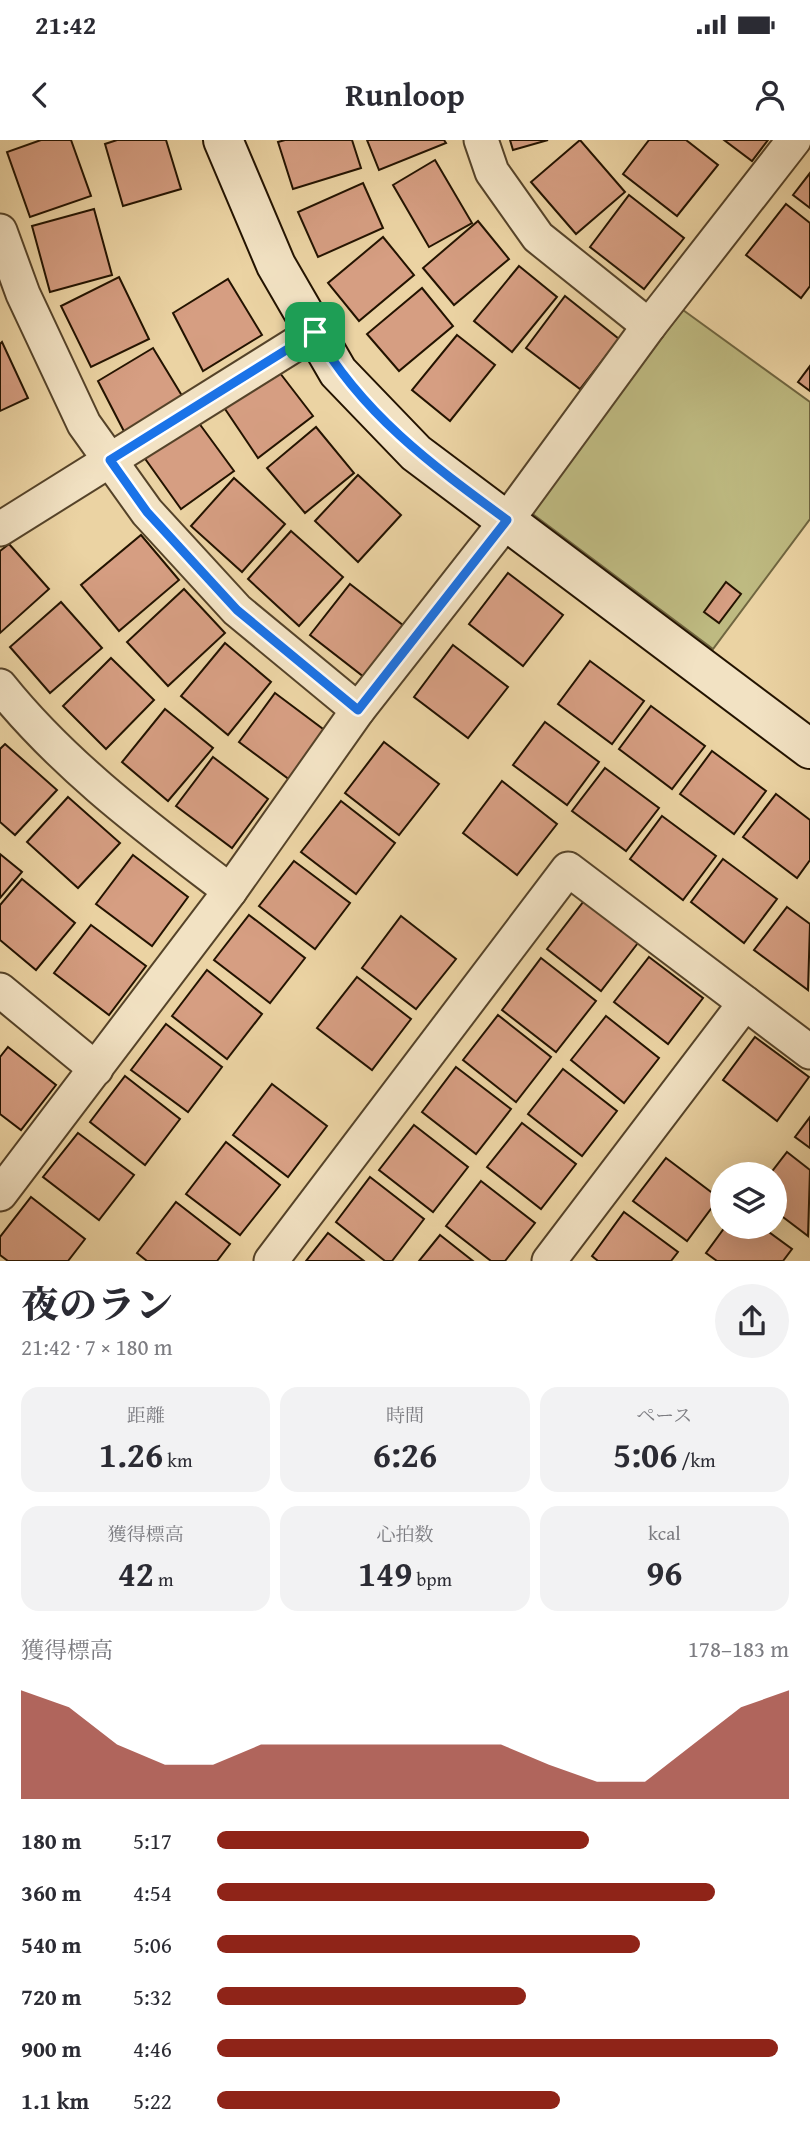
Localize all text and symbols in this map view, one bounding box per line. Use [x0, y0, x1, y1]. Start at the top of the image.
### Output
text: 21:42 [35, 5, 96, 44]
text: Runloop [345, 71, 465, 118]
icon: back [21, 76, 59, 114]
icon: person [751, 76, 789, 114]
pin [285, 302, 345, 362]
icon: arrive [296, 313, 334, 351]
map controls [710, 1162, 787, 1239]
button: layers [710, 1162, 787, 1239]
text: 夜のラン [21, 1276, 173, 1332]
button: share [715, 1284, 789, 1358]
text: 21:42 · 7 × 180 m [21, 1330, 173, 1363]
text: 距離 [127, 1401, 165, 1429]
text: 時間 [386, 1401, 424, 1429]
text: ペース [636, 1401, 692, 1429]
text: 1.26 [99, 1429, 163, 1480]
text: 6:26 [373, 1429, 437, 1480]
text: 5:06 [613, 1429, 677, 1480]
text: km [163, 1446, 192, 1474]
text: /km [677, 1446, 716, 1474]
text: kcal [648, 1519, 681, 1547]
text: 獲得標高 [108, 1520, 184, 1548]
text: 心拍数 [376, 1520, 434, 1548]
text: 96 [646, 1547, 682, 1598]
text: 42 [118, 1548, 154, 1599]
text: 149 [358, 1548, 412, 1599]
text: m [154, 1565, 174, 1593]
text: bpm [412, 1565, 452, 1593]
text: 178–183 m [688, 1632, 789, 1665]
text: 獲得標高 [21, 1633, 113, 1666]
text: 180 m [21, 1824, 82, 1857]
text: 5:17 [133, 1824, 172, 1857]
text: 360 m [21, 1876, 82, 1909]
text: 4:54 [133, 1876, 172, 1909]
text: 540 m [21, 1928, 82, 1961]
text: 5:06 [133, 1928, 172, 1961]
text: 720 m [21, 1980, 82, 2013]
text: 5:32 [133, 1980, 172, 2013]
text: 900 m [21, 2032, 82, 2065]
text: 4:46 [133, 2032, 172, 2065]
text: 1.1 km [21, 2084, 89, 2117]
text: 5:22 [133, 2084, 172, 2117]

